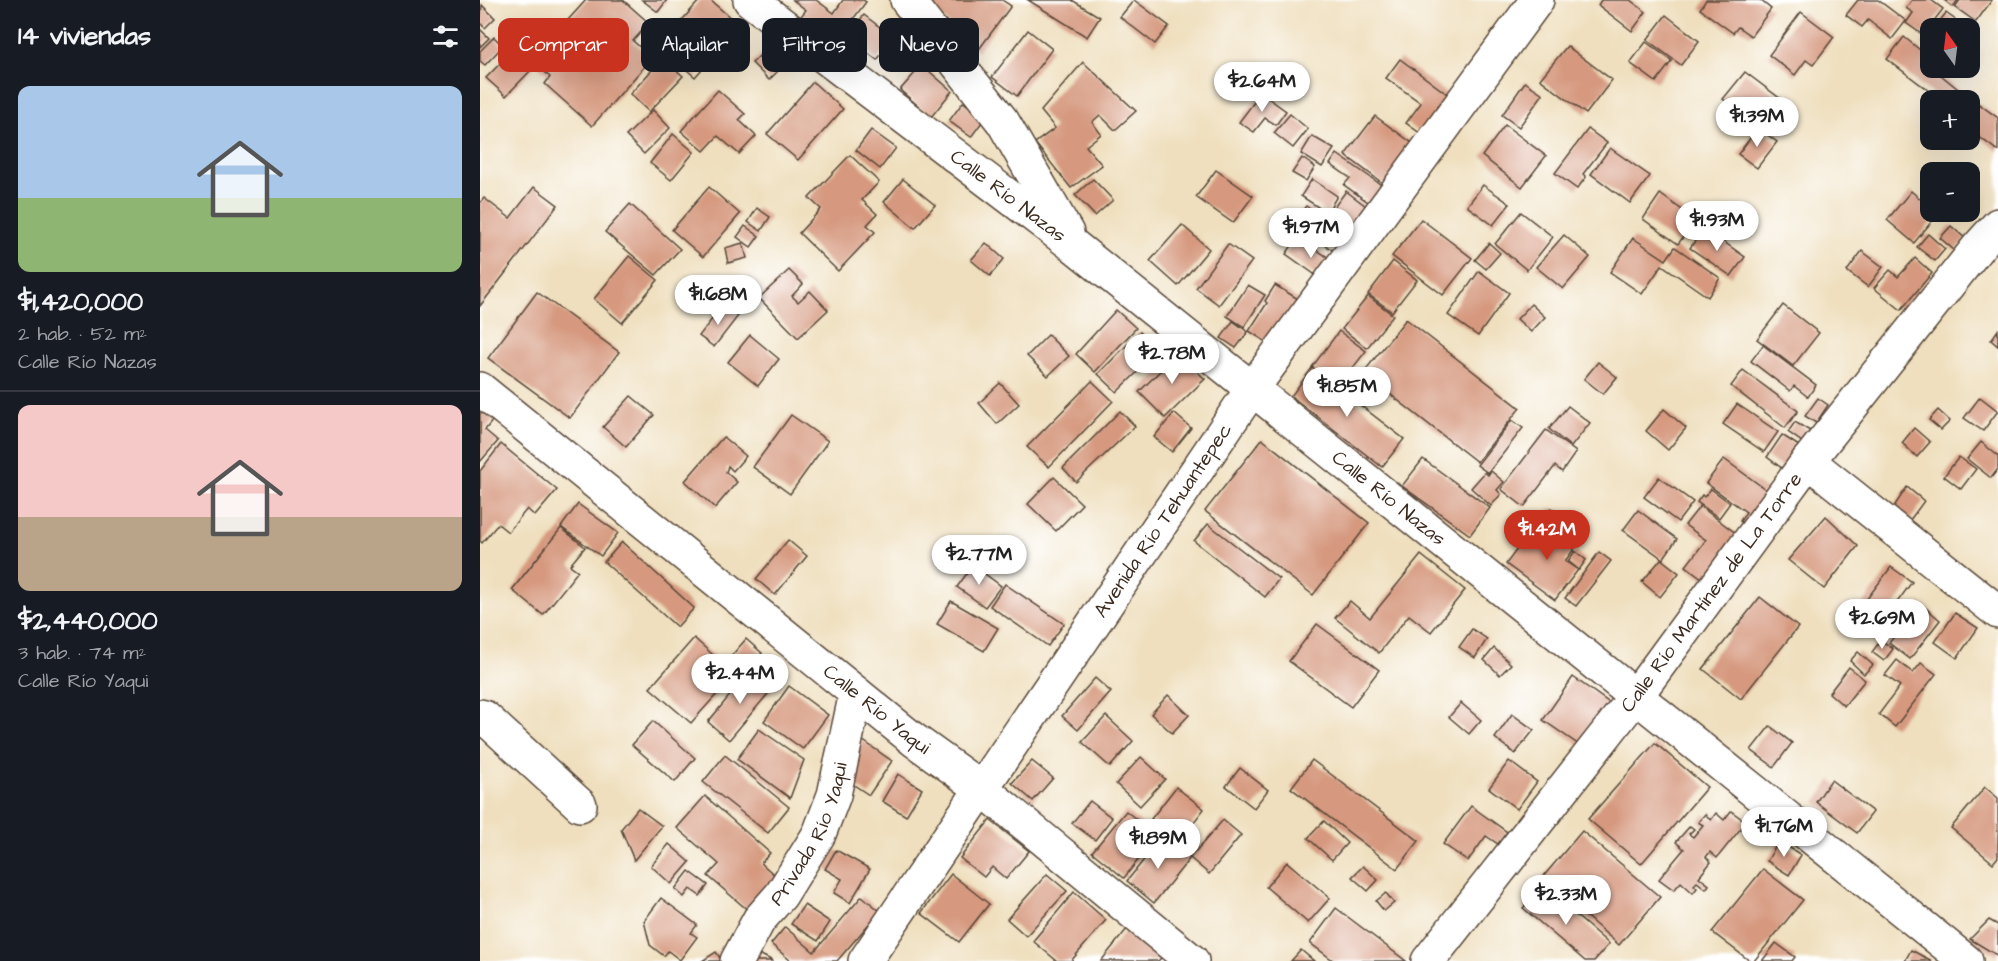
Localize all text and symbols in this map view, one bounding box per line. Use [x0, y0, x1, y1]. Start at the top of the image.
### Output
text: 14 viviendas [18, 18, 151, 54]
chip: Comprar [498, 18, 629, 72]
chip: Alquilar [641, 18, 750, 72]
chip: Filtros [762, 18, 867, 72]
chip: Nuevo [879, 18, 979, 72]
north arrow [1920, 18, 1980, 78]
map controls [1920, 18, 1980, 222]
icon: filters [429, 20, 462, 53]
pin: $2.64M [1213, 62, 1311, 113]
text: $2.64M [1228, 67, 1296, 95]
button: + [1920, 90, 1980, 150]
pin: $1.39M [1708, 97, 1806, 148]
text: $1.39M [1730, 102, 1784, 130]
icon: home [186, 125, 294, 233]
street label: Calle Río Nazas [944, 143, 1072, 249]
button: − [1920, 162, 1980, 222]
pin: $1.93M [1668, 201, 1766, 252]
text: $1.93M [1690, 206, 1744, 234]
pin: $1.97M [1262, 208, 1360, 259]
text: $1.97M [1283, 213, 1339, 241]
pin: $1.68M [669, 275, 767, 326]
text: $1.68M [689, 280, 747, 308]
text: $1,420,000 [18, 284, 143, 320]
text: 2 hab. · 52 m² [18, 320, 147, 348]
pin: $2.78M [1123, 334, 1221, 385]
text: $2.78M [1138, 339, 1206, 367]
text: Calle Río Nazas [18, 348, 157, 376]
pin: $1.85M [1298, 367, 1396, 418]
text: $1.85M [1317, 372, 1377, 400]
street label: Avenida Río Tehuantepec [1087, 417, 1239, 623]
icon: home [186, 444, 294, 552]
street label: Calle Río Nazas [1326, 444, 1452, 553]
street label: Calle Río Martínez de La Torre [1614, 467, 1809, 719]
pin: $1.42M [1498, 510, 1596, 561]
text: $1.42M [1518, 515, 1576, 543]
pin: $2.77M [930, 535, 1028, 586]
text: $2.77M [946, 540, 1012, 568]
pin: $2.69M [1833, 599, 1931, 650]
text: $2,440,000 [18, 603, 158, 639]
text: $2.69M [1849, 604, 1915, 632]
text: 3 hab. · 74 m² [18, 639, 146, 667]
pin: $2.44M [691, 654, 789, 705]
street label: Calle Río Yaqui [817, 658, 936, 761]
text: $2.44M [705, 659, 775, 687]
text: Calle Río Yaqui [18, 667, 148, 695]
street label: Privada Río Yaqui [764, 760, 855, 912]
pin: $1.76M [1735, 807, 1833, 858]
text: $1.76M [1755, 812, 1813, 840]
pin: $1.89M [1109, 819, 1207, 870]
text: $1.89M [1129, 824, 1187, 852]
pin: $2.33M [1517, 875, 1615, 926]
text: $2.33M [1535, 880, 1597, 908]

